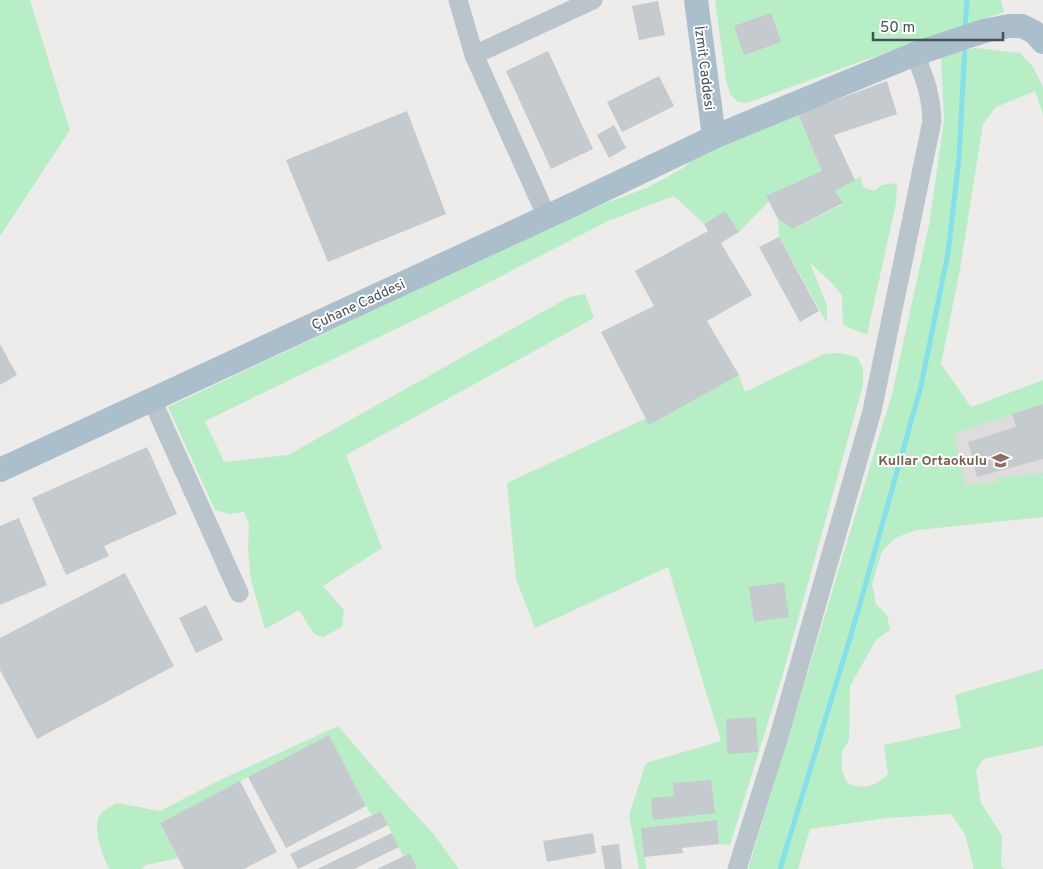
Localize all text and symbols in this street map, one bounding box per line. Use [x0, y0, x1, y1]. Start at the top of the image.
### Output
scale bar [873, 10, 1003, 42]
text: 50 m [880, 19, 915, 38]
street label: İzmit Caddesi [690, 25, 718, 111]
street label: Çuhane Caddesi [309, 276, 408, 334]
school or university icon: Kullar Ortaokulu [991, 450, 1011, 470]
place label: Kullar Ortaokulu [878, 453, 987, 470]

